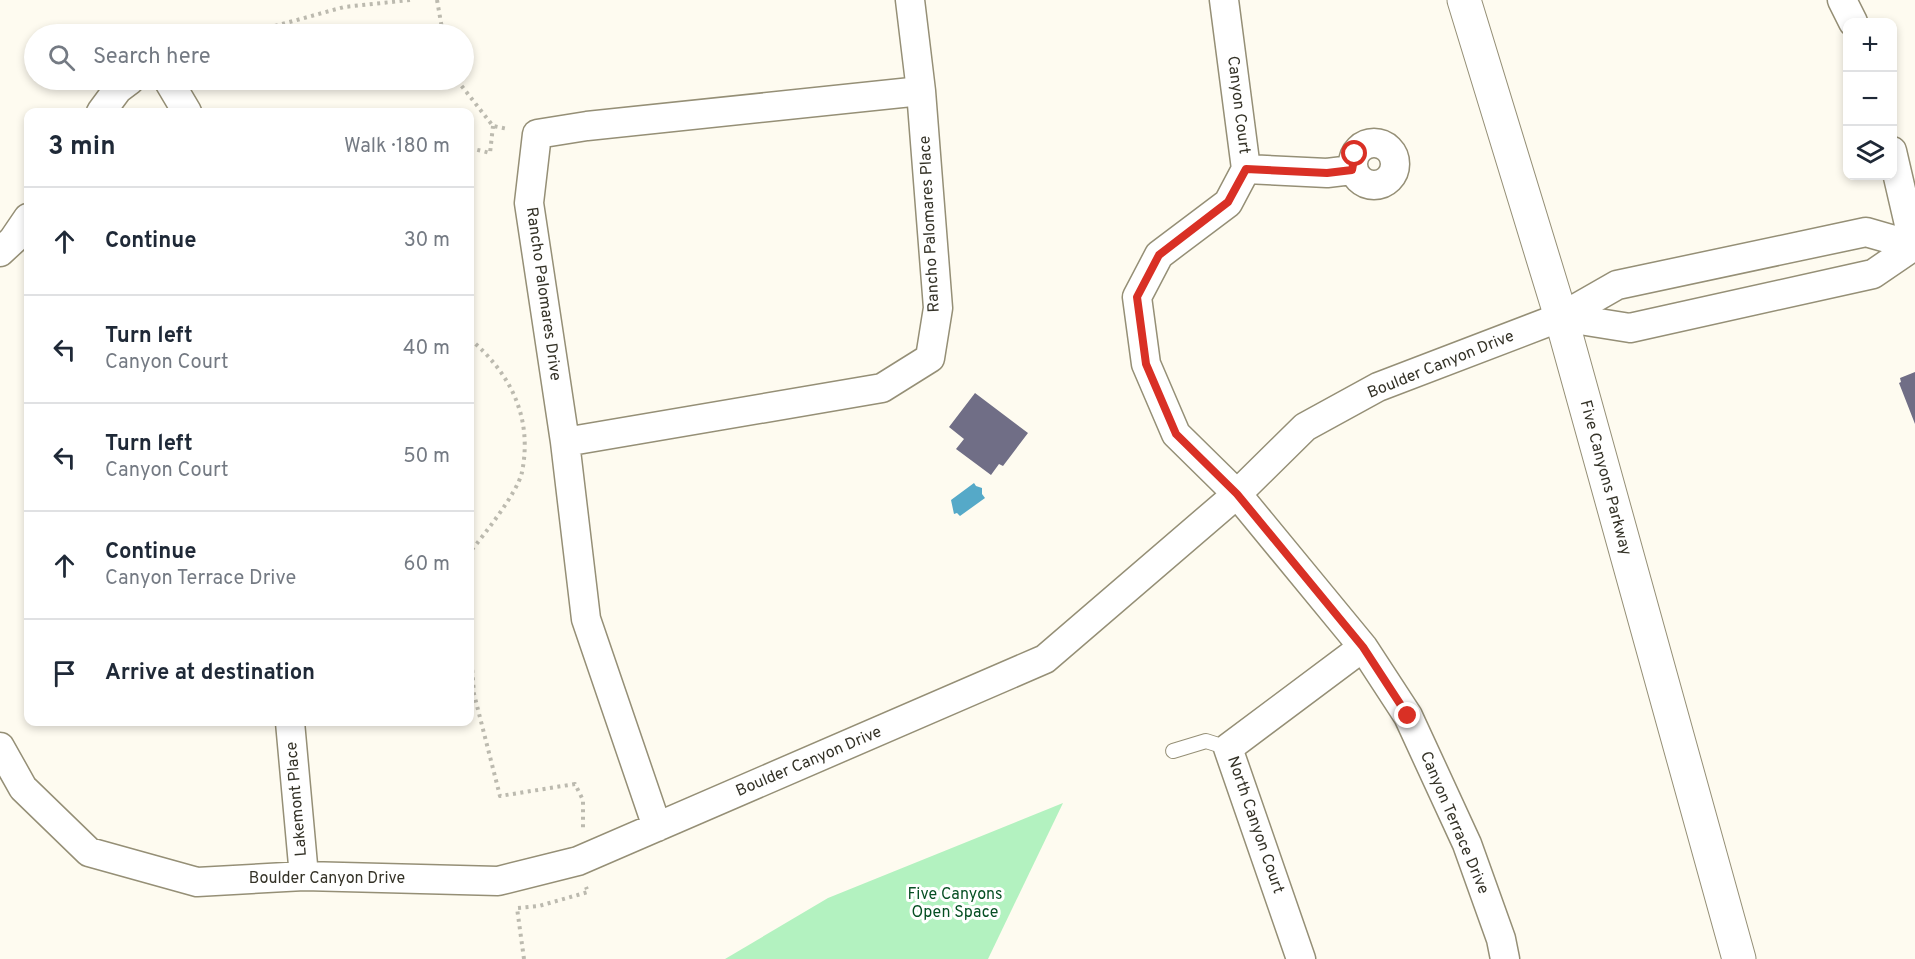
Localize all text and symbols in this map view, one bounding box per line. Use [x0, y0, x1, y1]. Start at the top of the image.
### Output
map controls [1843, 18, 1897, 180]
button: + [1843, 18, 1897, 72]
search box [24, 24, 474, 90]
icon: search [45, 41, 78, 74]
text: Search here [93, 44, 211, 71]
street label: Canyon Court [1222, 55, 1254, 155]
button: − [1843, 72, 1897, 126]
button: layers [1843, 126, 1897, 180]
text: 3 min [48, 131, 116, 164]
text: Walk · 180 m [344, 134, 450, 160]
street label: Rancho Palomares Place [915, 135, 945, 313]
route start [1341, 140, 1367, 166]
street label: Rancho Palomares Drive [521, 206, 565, 382]
icon: ahead [48, 225, 81, 258]
text: Continue [105, 228, 196, 255]
text: 30 m [404, 228, 450, 254]
text: Turn left [105, 323, 193, 350]
street label: Boulder Canyon Drive [1365, 326, 1517, 404]
icon: left [48, 333, 81, 366]
text: 40 m [403, 336, 450, 362]
text: Canyon Court [105, 350, 229, 376]
street label: Five Canyons Parkway [1575, 398, 1635, 558]
text: Turn left [105, 431, 193, 458]
icon: left [48, 441, 81, 474]
text: 50 m [403, 444, 450, 470]
text: Canyon Court [105, 458, 229, 484]
text: Continue [105, 539, 196, 566]
icon: ahead [48, 549, 81, 582]
text: 60 m [404, 552, 450, 578]
text: Canyon Terrace Drive [105, 566, 296, 592]
icon: arrive [48, 657, 81, 690]
text: Arrive at destination [105, 660, 315, 687]
route end [1394, 702, 1420, 728]
street label: Boulder Canyon Drive [733, 722, 885, 802]
street label: Lakemont Place [282, 741, 312, 857]
street label: Canyon Terrace Drive [1415, 749, 1493, 897]
street label: North Canyon Court [1222, 754, 1288, 896]
street label: Boulder Canyon Drive [249, 869, 405, 889]
park label: Five Canyons Open Space [907, 885, 1003, 923]

